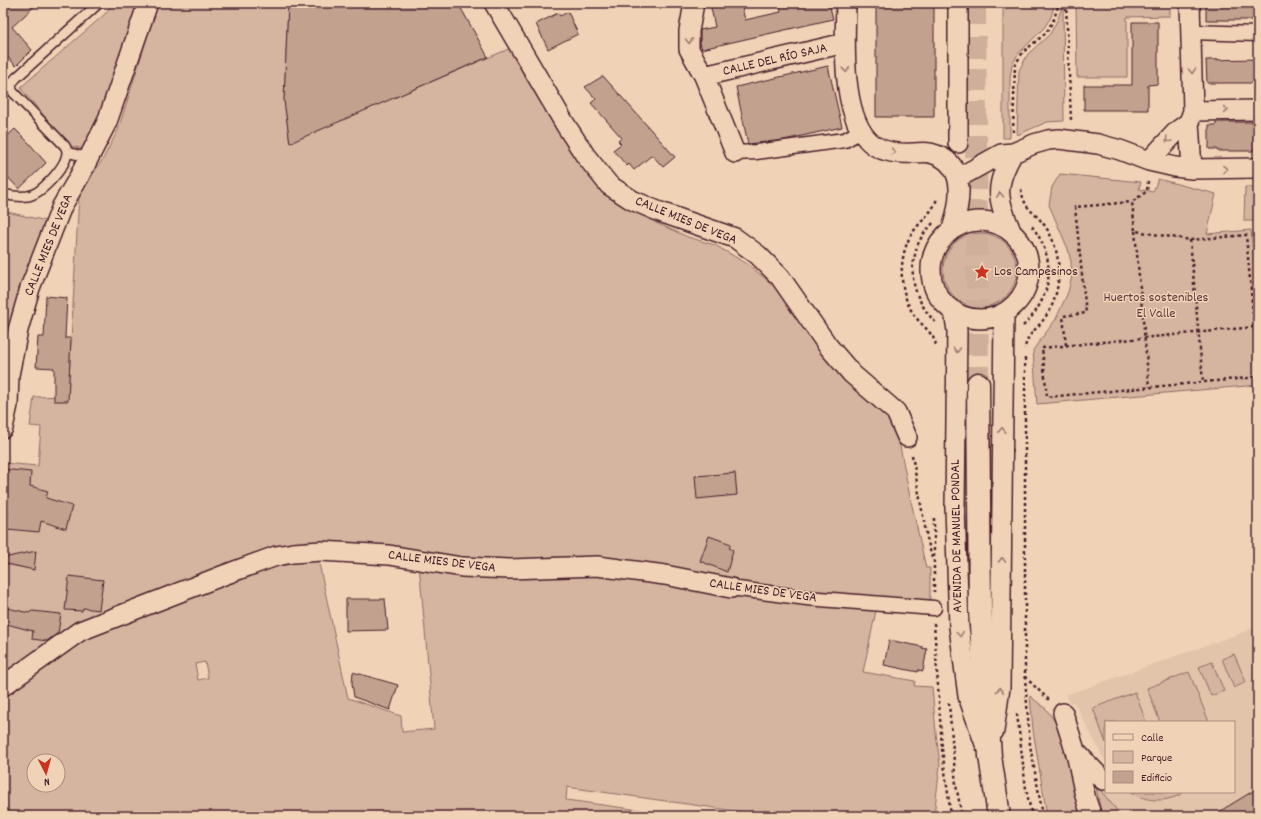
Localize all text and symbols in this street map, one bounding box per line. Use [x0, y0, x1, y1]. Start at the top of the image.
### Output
one-way arrow [685, 38, 693, 44]
street label: CALLE DEL RÍO SAJA [721, 38, 830, 82]
one-way arrow [842, 67, 851, 73]
one-way arrow [1188, 68, 1196, 74]
one-way arrow [1223, 106, 1229, 114]
one-way arrow [1165, 135, 1173, 143]
one-way arrow [890, 147, 896, 156]
one-way arrow [1222, 164, 1228, 173]
street label: CALLE MIES DE VEGA [19, 191, 79, 299]
street label: CALLE MIES DE VEGA [632, 191, 740, 251]
one-way arrow [995, 192, 1004, 198]
place label: Los Campesinos [994, 262, 1078, 282]
place icon: Los Campesinos [973, 263, 991, 281]
park label: Huertos sostenibles El Valle [1104, 288, 1209, 324]
one-way arrow [953, 347, 961, 353]
one-way arrow [998, 427, 1006, 433]
street label: AVENIDA DE MANUEL PONDAL [946, 459, 968, 613]
street label: CALLE MIES DE VEGA [387, 545, 497, 579]
one-way arrow [998, 557, 1006, 563]
street label: CALLE MIES DE VEGA [708, 574, 818, 608]
one-way arrow [955, 631, 964, 637]
one-way arrow [995, 687, 1004, 693]
legend [1105, 721, 1235, 793]
text: Calle [1141, 730, 1164, 747]
text: Parque [1141, 750, 1172, 767]
north arrow [26, 753, 66, 793]
text: Edificio [1141, 770, 1172, 787]
text: N [43, 773, 50, 789]

